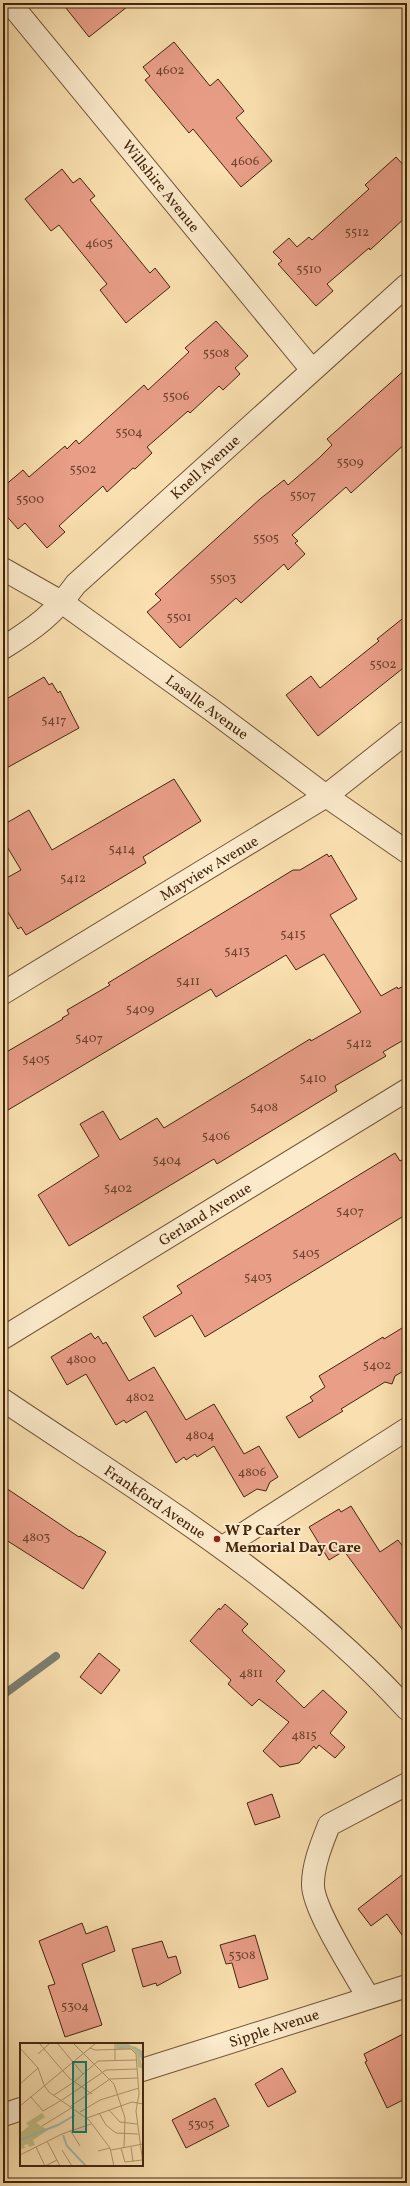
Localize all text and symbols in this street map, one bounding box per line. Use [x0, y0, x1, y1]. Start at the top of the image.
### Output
house number: 4602 [155, 62, 185, 80]
street label: Willshire Avenue [116, 136, 204, 238]
house number: 4606 [231, 153, 260, 171]
house number: 5512 [345, 224, 369, 242]
house number: 4605 [85, 235, 113, 253]
house number: 5510 [296, 261, 322, 279]
house number: 5508 [203, 345, 229, 363]
house number: 5506 [163, 388, 190, 406]
house number: 5504 [115, 424, 143, 442]
street label: Knell Avenue [167, 431, 245, 505]
house number: 5509 [337, 454, 364, 472]
house number: 5502 [69, 461, 97, 479]
house number: 5507 [290, 487, 316, 505]
house number: 5500 [16, 491, 44, 509]
house number: 5505 [253, 530, 279, 548]
house number: 5503 [210, 570, 237, 588]
house number: 5501 [166, 609, 192, 627]
house number: 5502 [369, 656, 397, 674]
street label: Lasalle Avenue [160, 671, 252, 745]
house number: 5417 [41, 712, 67, 730]
street label: Mayview Avenue [156, 832, 263, 907]
house number: 5414 [109, 841, 136, 859]
house number: 5412 [60, 870, 86, 888]
house number: 5415 [280, 926, 306, 944]
house number: 5413 [224, 943, 250, 961]
house number: 5411 [176, 973, 200, 991]
house number: 5409 [126, 1001, 154, 1019]
house number: 5407 [75, 1030, 103, 1048]
house number: 5412 [346, 1035, 372, 1053]
house number: 5405 [22, 1051, 50, 1069]
house number: 5410 [300, 1070, 327, 1088]
house number: 5408 [250, 1099, 278, 1117]
house number: 5406 [202, 1128, 231, 1146]
house number: 5404 [152, 1152, 182, 1170]
street label: Gerland Avenue [155, 1178, 256, 1252]
house number: 5402 [104, 1180, 132, 1198]
house number: 5407 [336, 1203, 364, 1221]
house number: 5405 [292, 1245, 320, 1263]
house number: 5403 [244, 1269, 272, 1287]
house number: 4800 [66, 1351, 96, 1369]
house number: 5402 [363, 1357, 391, 1375]
house number: 4802 [126, 1389, 154, 1407]
house number: 4804 [185, 1427, 215, 1445]
street label: Frankford Avenue [99, 1461, 209, 1545]
house number: 4806 [238, 1464, 267, 1482]
place label: W P Carter Memorial Day Care [225, 1521, 361, 1559]
house number: 4803 [22, 1529, 50, 1547]
marker: W P Carter Memorial Day Care [212, 1534, 222, 1544]
house number: 4811 [239, 1665, 263, 1683]
house number: 4815 [291, 1727, 317, 1745]
house number: 5308 [228, 1947, 256, 1965]
house number: 5304 [61, 1998, 89, 2016]
street label: Sipple Avenue [227, 2005, 322, 2054]
inset map [20, 2043, 143, 2166]
house number: 5305 [188, 2116, 214, 2134]

